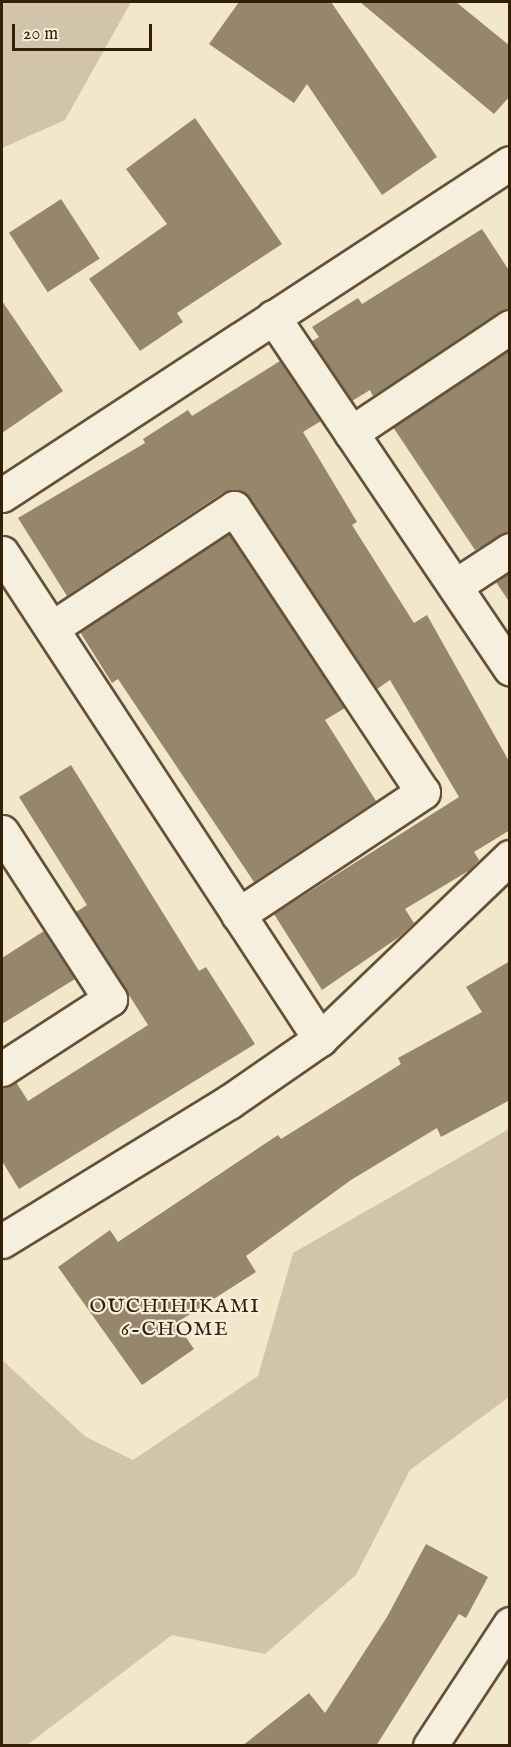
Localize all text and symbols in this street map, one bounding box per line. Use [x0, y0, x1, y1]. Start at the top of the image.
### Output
scale bar [15, 12, 154, 50]
text: 20 m [23, 23, 58, 46]
district label: OUCHIHIKAMI 6-CHOME [90, 1294, 260, 1341]

